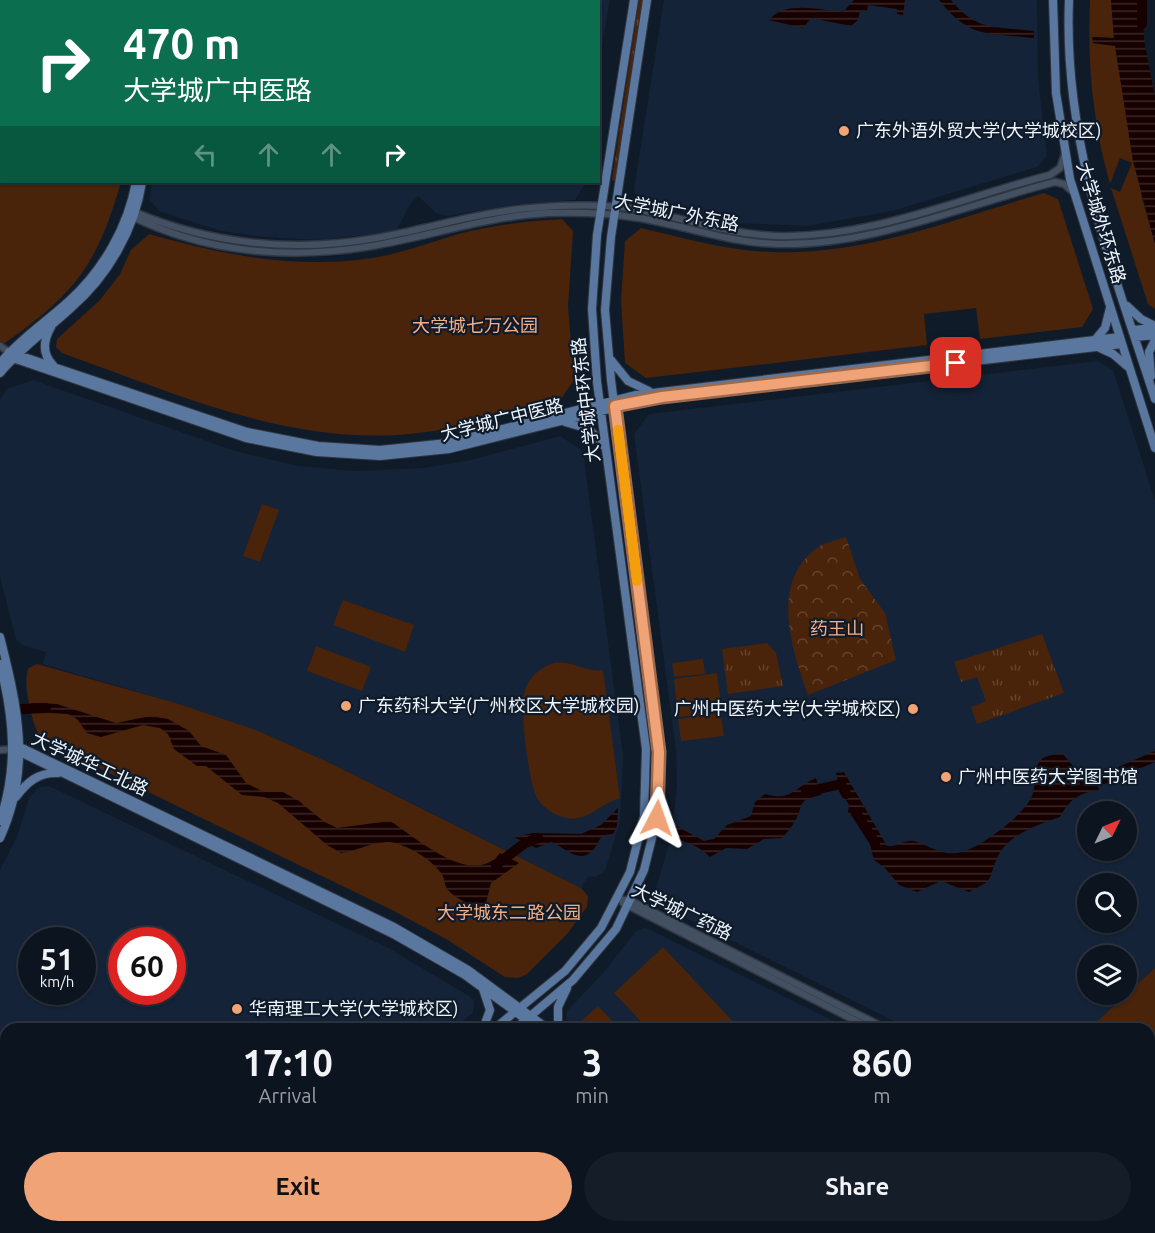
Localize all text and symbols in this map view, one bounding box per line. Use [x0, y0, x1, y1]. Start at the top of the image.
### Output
text: 470 m [123, 20, 240, 67]
icon: right [24, 24, 102, 102]
text: 大学城广中医路 [123, 75, 312, 105]
place label: 广东外语外贸大学(大学城校区) [856, 120, 1101, 141]
marker: 广东外语外贸大学(大学城校区) [837, 124, 851, 138]
icon: left [189, 138, 222, 171]
icon: ahead [252, 138, 285, 171]
icon: ahead [315, 138, 348, 171]
icon: right [378, 138, 411, 171]
street label: 大学城外环东路 [1074, 160, 1130, 286]
street label: 大学城广外东路 [613, 190, 741, 234]
park label: 大学城七万公园 [412, 315, 538, 335]
street label: 大学城中环东路 [567, 336, 603, 464]
pin [930, 337, 981, 388]
icon: arrive [939, 346, 972, 379]
street label: 大学城广中医路 [438, 394, 565, 444]
park label: 药王山 [810, 618, 864, 638]
place label: 广东药科大学(广州校区大学城校园) [358, 695, 639, 716]
place label: 广州中医药大学(大学城校区) [674, 698, 901, 719]
marker: 广东药科大学(广州校区大学城校园) [339, 699, 353, 713]
marker: 广州中医药大学(大学城校区) [906, 702, 920, 716]
street label: 大学城华工北路 [29, 727, 152, 799]
place label: 广州中医药大学图书馆 [958, 766, 1138, 786]
marker: 广州中医药大学图书馆 [939, 770, 953, 784]
position arrow [625, 786, 689, 850]
north arrow [1077, 801, 1137, 861]
map controls [1077, 801, 1137, 1005]
button: search [1077, 873, 1137, 933]
street label: 大学城广药路 [629, 879, 736, 943]
park label: 大学城东二路公园 [437, 902, 581, 922]
speed limit sign: 60 [108, 927, 186, 1005]
text: 51 [40, 942, 74, 976]
button: layers [1077, 945, 1137, 1005]
text: km/h [40, 973, 74, 990]
place label: 华南理工大学(大学城校区) [249, 998, 458, 1019]
marker: 华南理工大学(大学城校区) [230, 1002, 244, 1016]
text: 17:10 [243, 1042, 333, 1083]
text: 3 [582, 1042, 602, 1083]
text: 860 [851, 1042, 912, 1083]
text: Arrival [259, 1084, 317, 1107]
text: min [575, 1084, 609, 1107]
text: m [873, 1084, 891, 1107]
button: Exit [24, 1152, 572, 1221]
button: Share [584, 1152, 1131, 1221]

